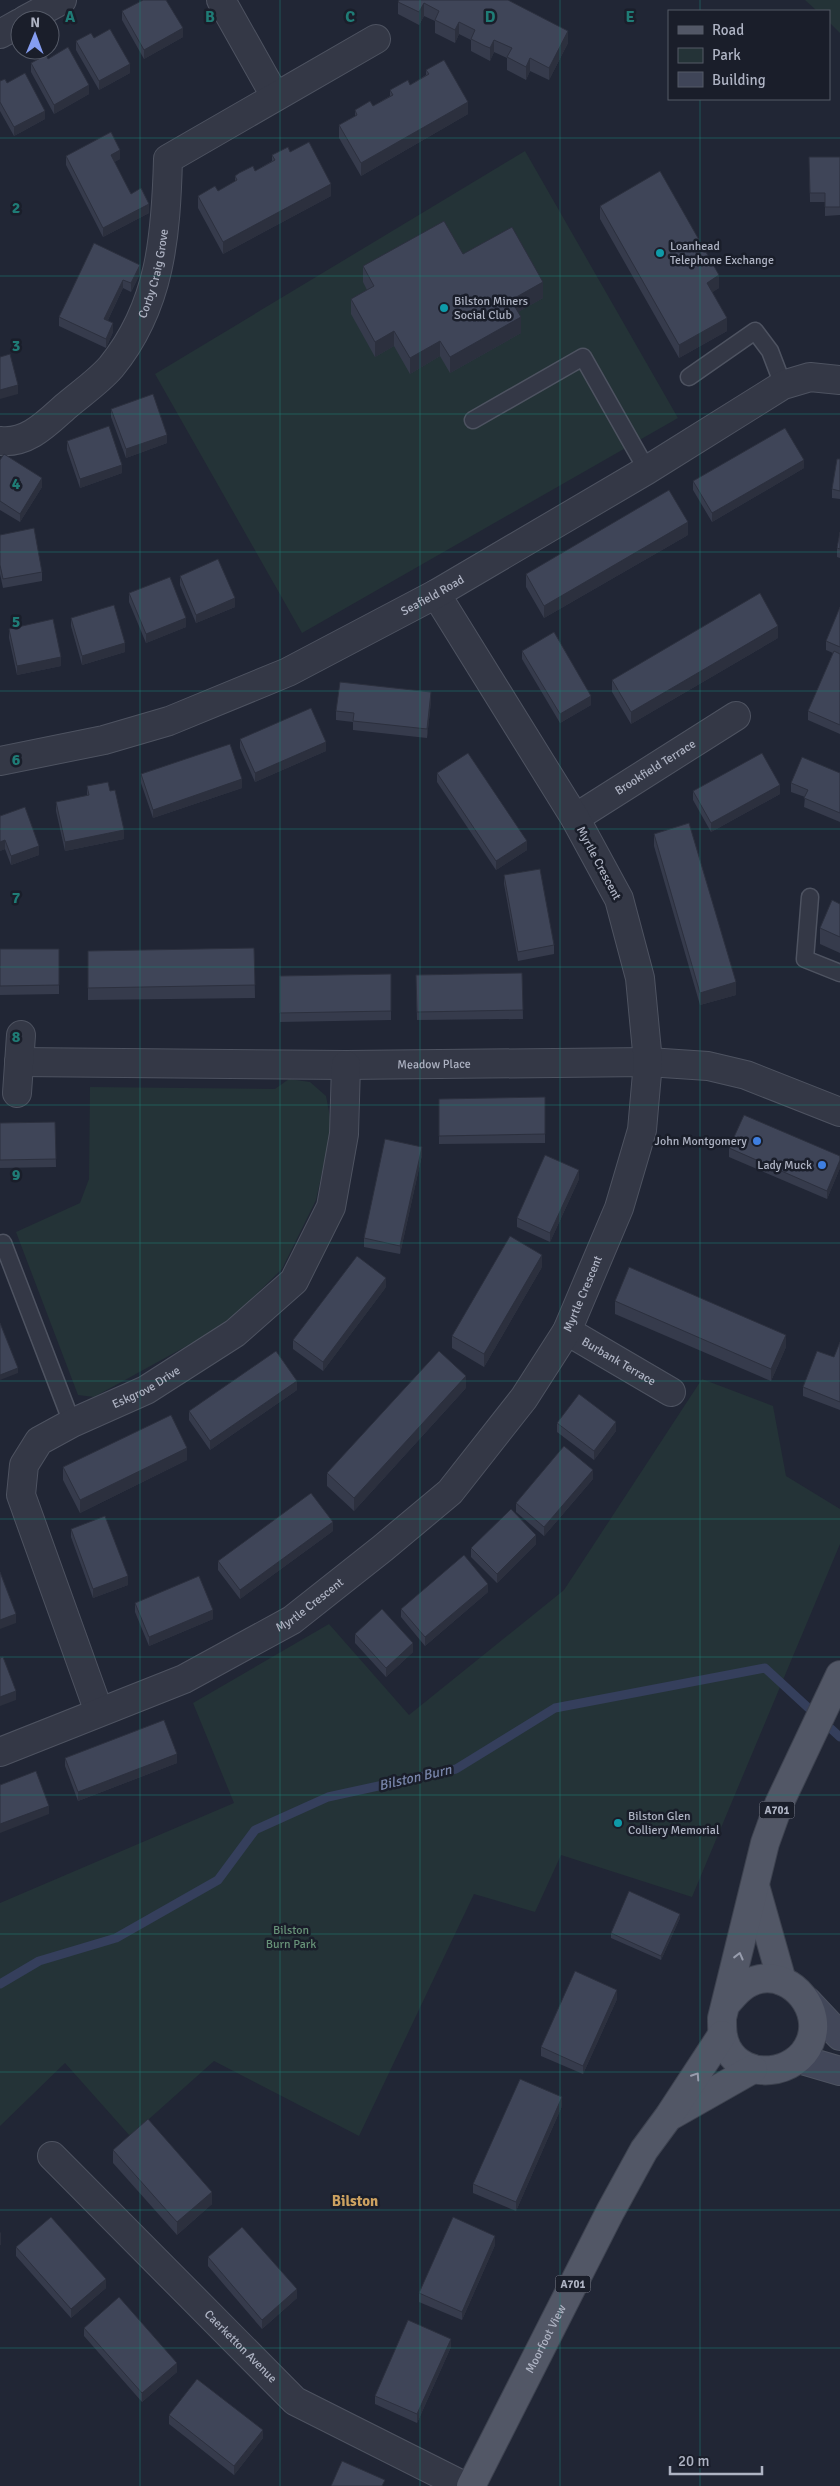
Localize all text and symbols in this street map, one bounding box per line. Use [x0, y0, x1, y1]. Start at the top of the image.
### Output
text: A [65, 7, 76, 27]
text: B [205, 7, 215, 27]
text: C [345, 7, 355, 27]
text: D [485, 7, 496, 27]
text: E [625, 7, 635, 27]
north arrow [10, 10, 60, 60]
legend [668, 10, 830, 100]
text: N [30, 14, 40, 31]
text: Road [712, 21, 744, 39]
text: Park [712, 46, 741, 64]
text: Building [712, 71, 766, 89]
text: 2 [12, 198, 20, 218]
street label: Corby Craig Grove [135, 228, 172, 321]
place label: Loanhead Telephone Exchange [670, 239, 774, 268]
marker: Loanhead Telephone Exchange [654, 247, 666, 259]
place label: Bilston Miners Social Club [454, 294, 528, 323]
marker: Bilston Miners Social Club [438, 302, 450, 314]
text: 3 [12, 336, 20, 356]
text: 4 [12, 474, 21, 494]
street label: Seafield Road [398, 572, 467, 619]
text: 5 [12, 612, 20, 632]
street label: Brookfield Terrace [612, 736, 699, 799]
text: 6 [12, 750, 21, 770]
street label: Myrtle Crescent [573, 824, 624, 903]
text: 7 [12, 888, 21, 908]
text: 8 [12, 1027, 21, 1047]
street label: Meadow Place [397, 1057, 471, 1072]
place label: John Montgomery [655, 1134, 747, 1149]
marker: John Montgomery [751, 1135, 763, 1147]
place label: Lady Muck [757, 1158, 812, 1173]
marker: Lady Muck [816, 1159, 828, 1171]
text: 9 [12, 1165, 21, 1185]
street label: Myrtle Crescent [560, 1254, 606, 1334]
street label: Burbank Terrace [579, 1334, 658, 1389]
street label: Eskgrove Drive [110, 1363, 183, 1412]
street label: Myrtle Crescent [273, 1575, 347, 1636]
water label: Bilston Burn [377, 1761, 454, 1794]
road number: A701 [760, 1802, 794, 1818]
place label: Bilston Glen Colliery Memorial [628, 1809, 720, 1838]
marker: Bilston Glen Colliery Memorial [612, 1817, 624, 1829]
park label: Bilston Burn Park [266, 1923, 316, 1952]
one-way arrow [733, 1952, 743, 1960]
one-way arrow [689, 2072, 699, 2081]
district label: Bilston [332, 2192, 378, 2210]
road number: A701 [556, 2276, 590, 2292]
street label: Moorfoot View [522, 2302, 570, 2376]
street label: Caerketton Avenue [201, 2307, 280, 2386]
scale bar [670, 2444, 762, 2476]
text: 20 m [678, 2452, 709, 2470]

